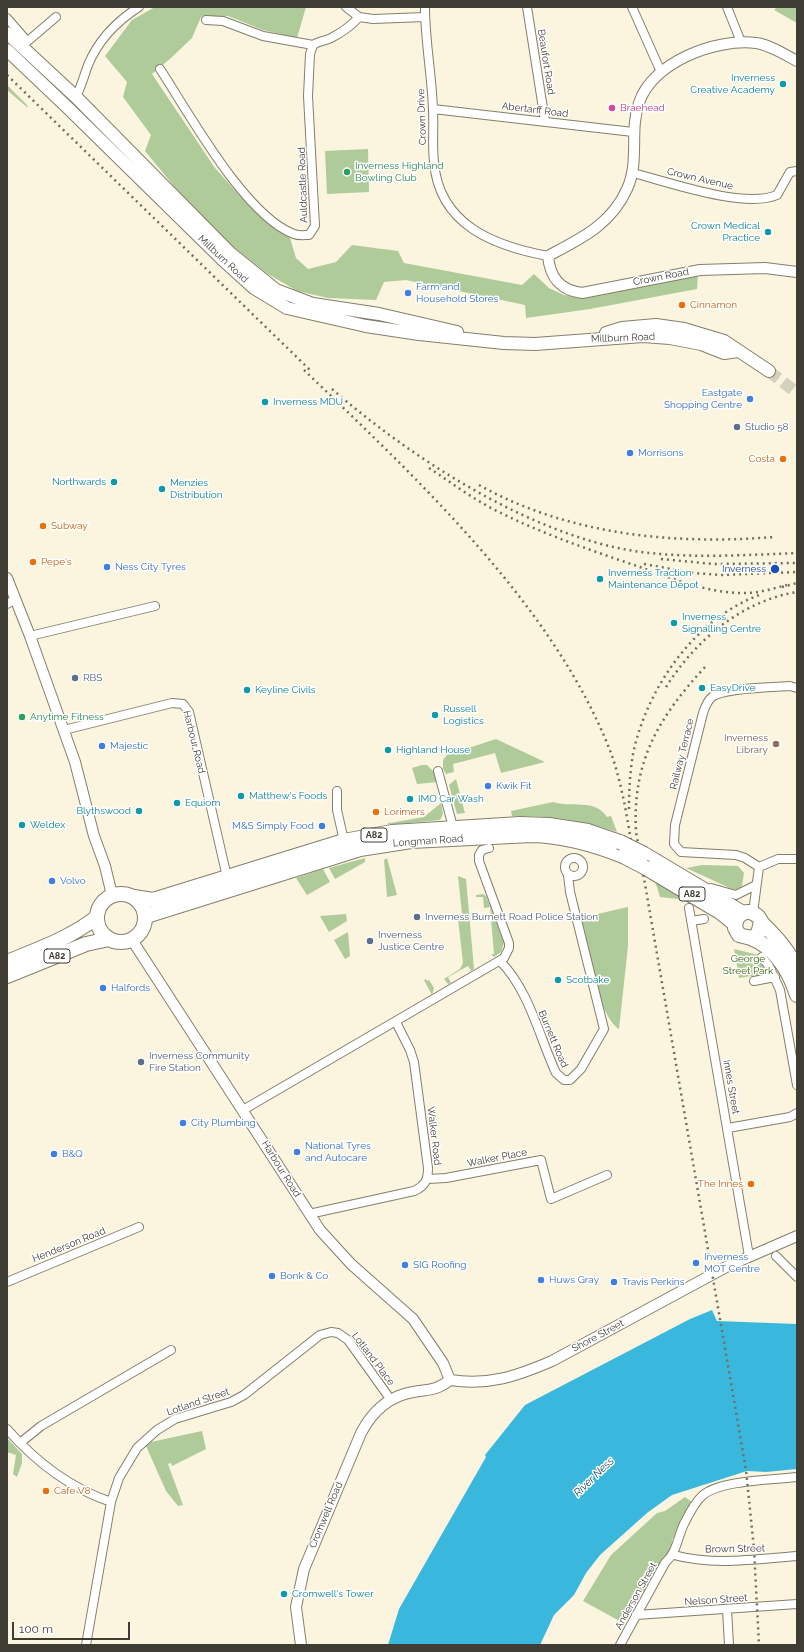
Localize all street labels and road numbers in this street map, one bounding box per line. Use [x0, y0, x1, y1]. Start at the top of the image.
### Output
street label: Beaufort Road [535, 28, 557, 96]
street label: Crown Drive [415, 89, 429, 145]
street label: Abertarff Road [501, 100, 569, 120]
street label: Auldcastle Road [296, 147, 310, 223]
street label: Crown Avenue [666, 166, 734, 192]
street label: Millburn Road [195, 233, 251, 285]
street label: Crown Road [632, 266, 690, 288]
street label: Millburn Road [591, 331, 655, 345]
street label: Harbour Road [180, 709, 208, 775]
street label: Railway Terrace [667, 717, 697, 791]
road number: A82 [361, 828, 387, 842]
street label: Longman Road [392, 833, 464, 849]
road number: A82 [679, 887, 705, 901]
road number: A82 [44, 949, 70, 963]
street label: Burnett Road [536, 1009, 570, 1069]
street label: Innes Street [720, 1059, 742, 1115]
street label: Walker Road [424, 1106, 444, 1166]
street label: Harbour Road [259, 1139, 303, 1199]
street label: Walker Place [466, 1146, 528, 1170]
street label: Henderson Road [31, 1225, 107, 1265]
street label: Shore Street [570, 1317, 626, 1355]
street label: Lotland Place [349, 1330, 397, 1388]
street label: Lotland Street [165, 1386, 231, 1418]
street label: Cromwell Road [307, 1480, 345, 1550]
street label: Brown Street [705, 1542, 765, 1556]
street label: Anderson Street [613, 1560, 659, 1632]
street label: Nelson Street [684, 1592, 748, 1608]

